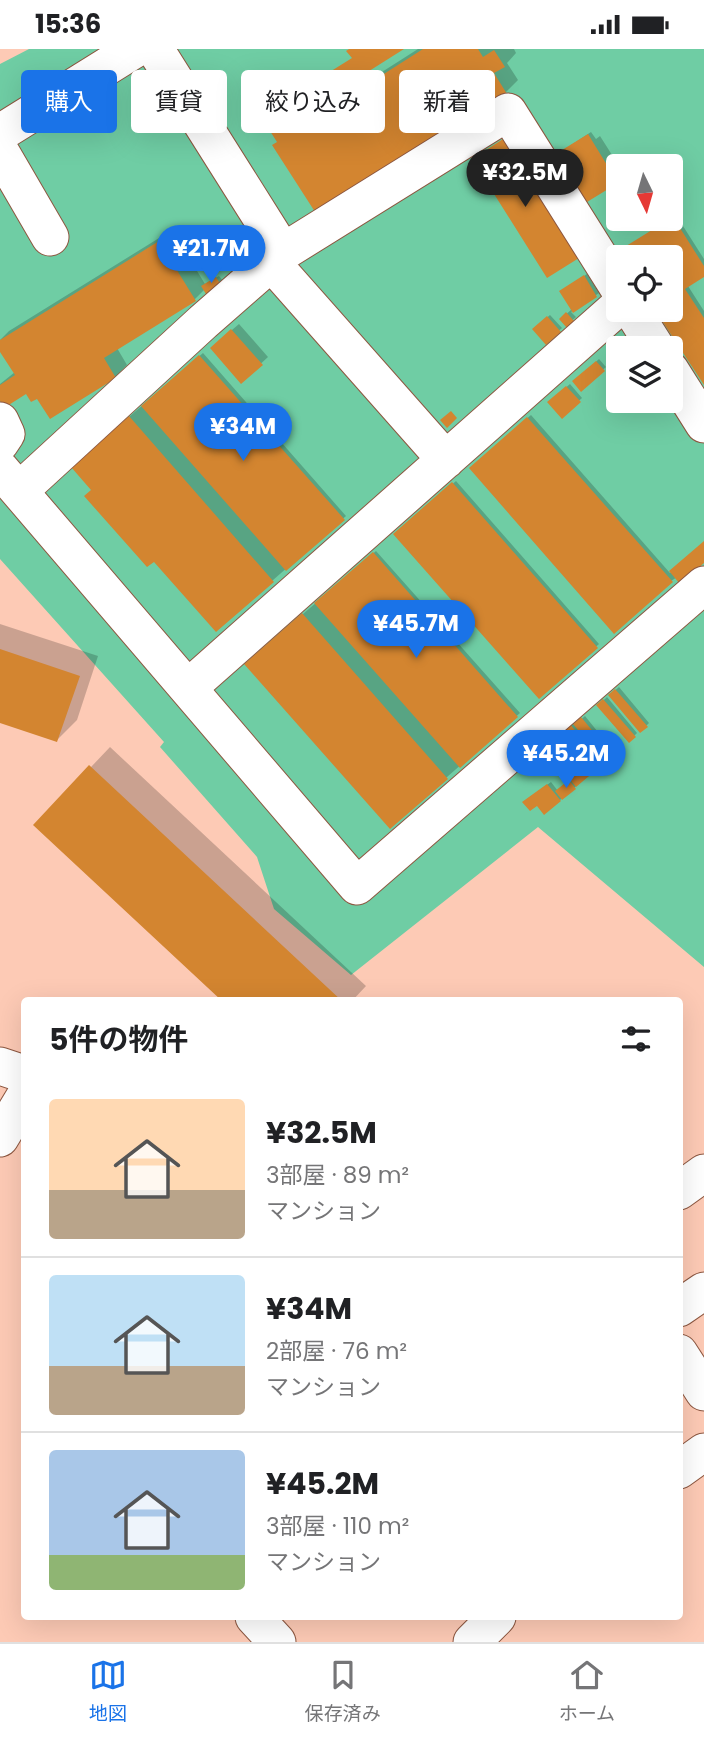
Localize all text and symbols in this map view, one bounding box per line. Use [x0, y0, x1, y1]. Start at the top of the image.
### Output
text: 15:36 [35, 6, 101, 42]
chip: 購入 [21, 70, 117, 133]
chip: 賃貸 [131, 70, 227, 133]
chip: 絞り込み [241, 70, 385, 133]
chip: 新着 [399, 70, 495, 133]
pin: ¥32.5M [468, 149, 582, 209]
north arrow [606, 154, 682, 231]
map controls [606, 154, 683, 413]
text: ¥32.5M [482, 156, 568, 188]
pin: ¥21.7M [154, 225, 268, 285]
text: ¥21.7M [172, 232, 250, 264]
button: locate [606, 245, 683, 322]
button: layers [606, 336, 683, 413]
pin: ¥34M [202, 403, 284, 463]
text: ¥34M [210, 410, 276, 442]
pin: ¥45.7M [359, 601, 473, 660]
text: ¥45.7M [373, 607, 459, 639]
pin: ¥45.2M [509, 731, 623, 790]
text: ¥45.2M [523, 737, 609, 769]
text: 5件の物件 [49, 1018, 189, 1061]
icon: filters [617, 1020, 655, 1058]
text: ¥32.5M [266, 1111, 377, 1154]
icon: home [105, 1127, 189, 1211]
text: 3部屋 · 89 m² [266, 1159, 409, 1191]
text: マンション [266, 1195, 381, 1227]
text: ¥34M [266, 1287, 352, 1330]
icon: home [105, 1303, 189, 1387]
text: 2部屋 · 76 m² [266, 1335, 407, 1367]
text: マンション [266, 1371, 381, 1403]
text: ¥45.2M [266, 1462, 379, 1505]
icon: home [105, 1478, 189, 1562]
text: 3部屋 · 110 m² [266, 1510, 409, 1542]
text: マンション [266, 1546, 381, 1578]
tab: 地図 [89, 1656, 127, 1728]
tab: 保存済み [305, 1656, 381, 1728]
tab: ホーム [559, 1656, 615, 1728]

